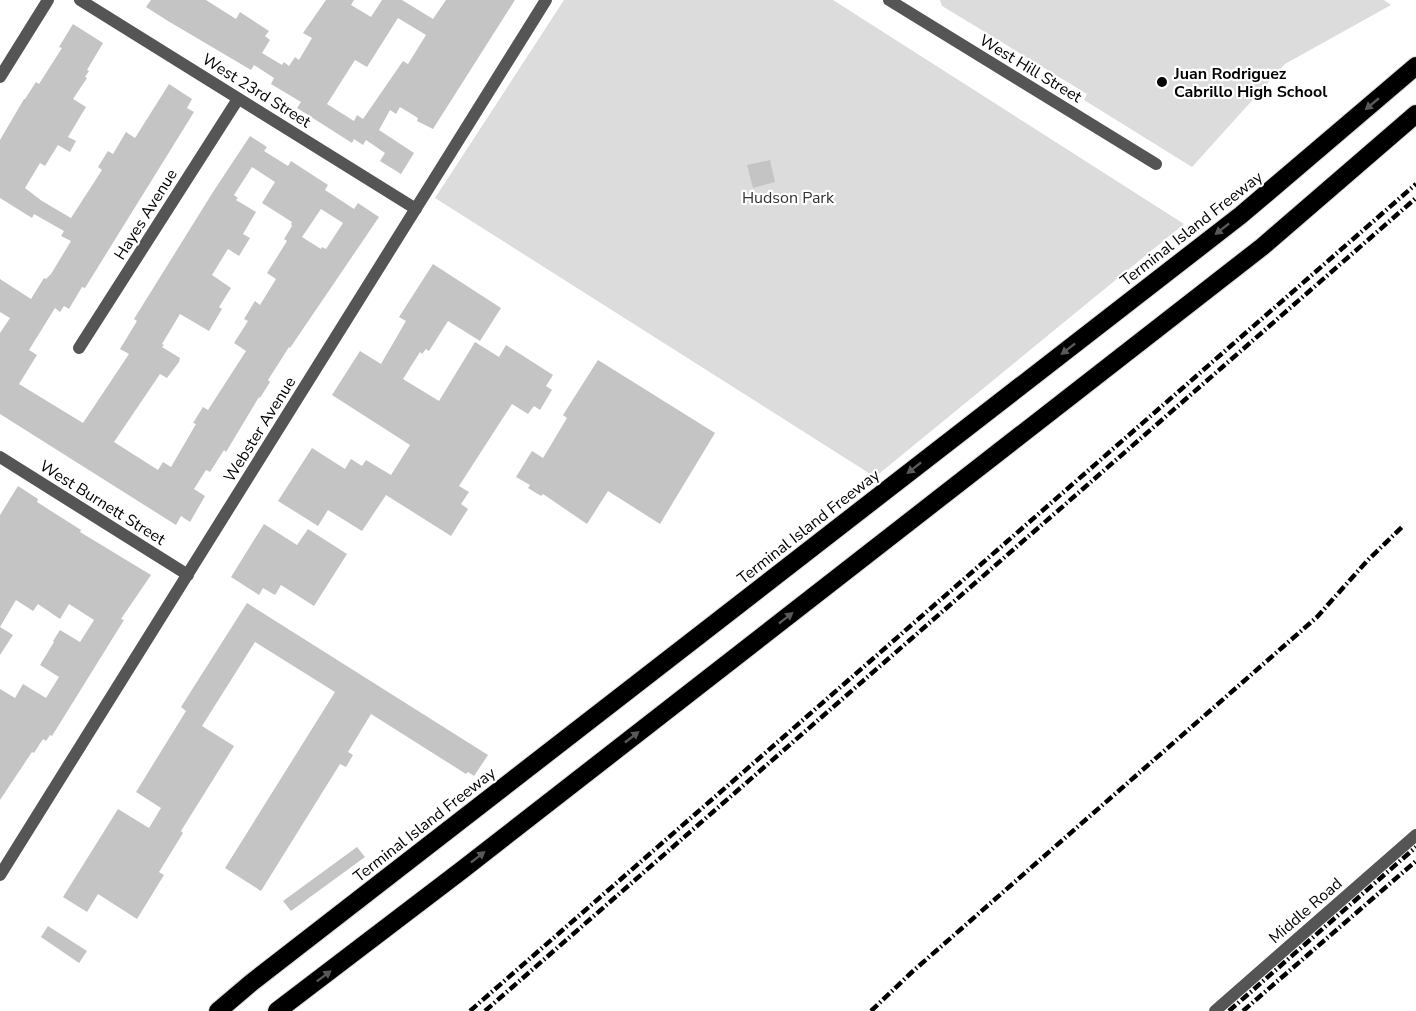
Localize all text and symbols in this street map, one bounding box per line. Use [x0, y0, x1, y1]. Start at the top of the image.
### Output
street label: West Hill Street [975, 30, 1086, 108]
street label: West 23rd Street [198, 49, 315, 133]
place label: Juan Rodriguez Cabrillo High School [1173, 63, 1327, 103]
marker: Juan Rodriguez Cabrillo High School [1155, 75, 1169, 89]
one-way arrow [1365, 97, 1380, 110]
street label: Hayes Avenue [109, 165, 183, 264]
street label: Terminal Island Freeway [1116, 166, 1268, 291]
park label: Hudson Park [742, 187, 835, 209]
one-way arrow [1215, 223, 1230, 235]
one-way arrow [1061, 342, 1076, 354]
street label: Webster Avenue [219, 373, 301, 486]
street label: West Burnett Street [35, 455, 170, 551]
one-way arrow [906, 462, 922, 475]
street label: Terminal Island Freeway [733, 464, 885, 589]
one-way arrow [778, 611, 794, 624]
one-way arrow [625, 732, 640, 744]
street label: Terminal Island Freeway [349, 762, 501, 887]
one-way arrow [471, 852, 486, 864]
street label: Middle Road [1264, 873, 1347, 949]
one-way arrow [316, 970, 331, 982]

